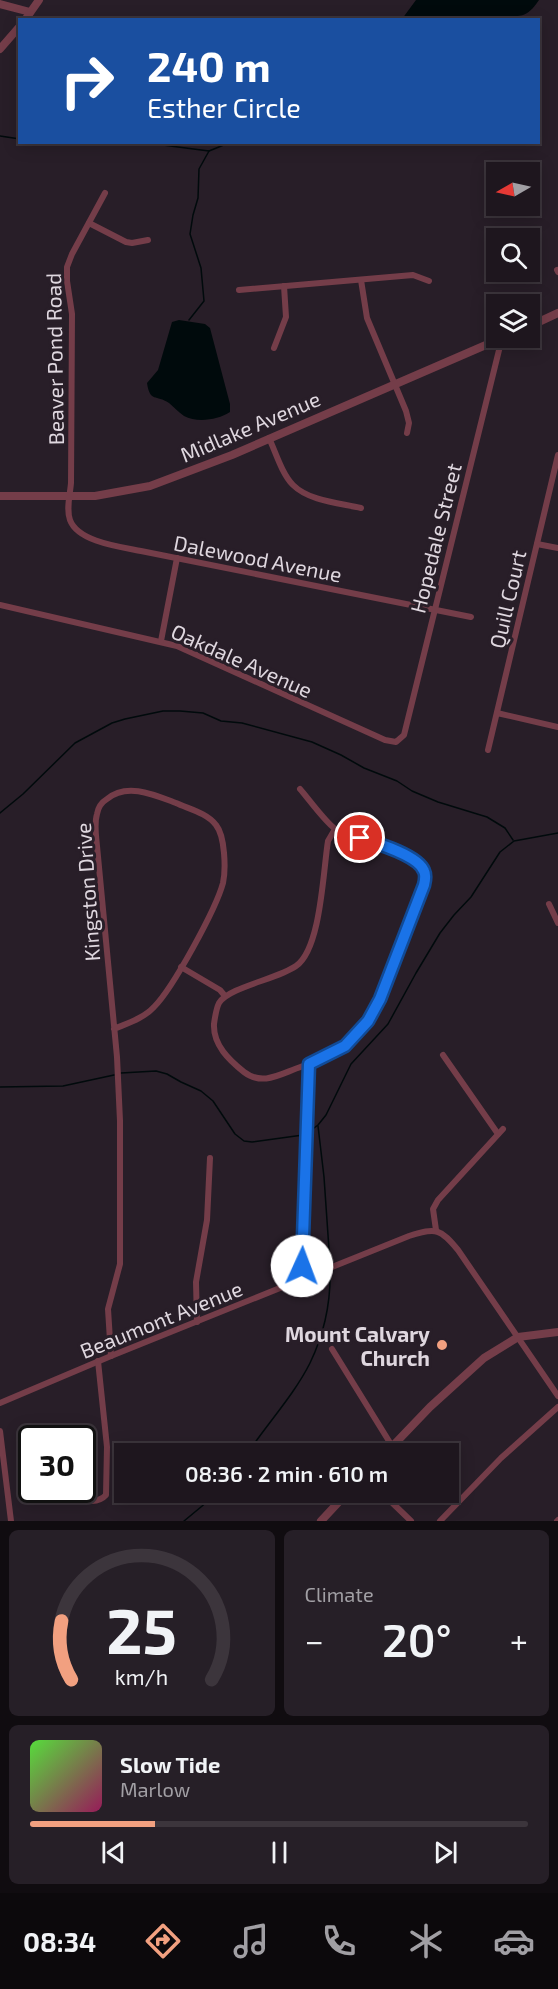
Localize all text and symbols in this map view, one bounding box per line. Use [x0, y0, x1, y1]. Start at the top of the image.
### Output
text: 240 m [147, 40, 271, 90]
icon: right [48, 42, 126, 120]
text: Esther Circle [147, 91, 301, 123]
north arrow [486, 162, 540, 216]
map controls [486, 162, 540, 348]
button: search [486, 228, 540, 282]
street label: Beaver Pond Road [40, 273, 68, 445]
button: layers [486, 294, 540, 348]
street label: Midlake Avenue [176, 385, 324, 467]
street label: Hopedale Street [404, 460, 466, 616]
street label: Dalewood Avenue [172, 529, 344, 587]
street label: Quill Court [484, 547, 531, 651]
street label: Oakdale Avenue [168, 618, 316, 702]
pin [334, 812, 385, 863]
icon: arrive [343, 821, 376, 854]
street label: Kingston Drive [70, 822, 104, 962]
position arrow [270, 1234, 334, 1298]
street label: Beaumont Avenue [76, 1275, 246, 1363]
place label: Mount Calvary Church [285, 1321, 430, 1370]
marker: Mount Calvary Church [435, 1338, 449, 1352]
speed limit sign: 30 [18, 1425, 96, 1503]
text: 08:36 · 2 min · 610 m [185, 1460, 388, 1486]
text: Climate [305, 1582, 374, 1606]
text: 25 [106, 1592, 177, 1667]
text: 20° [382, 1612, 452, 1666]
text: − [305, 1620, 324, 1660]
text: + [510, 1620, 528, 1660]
text: km/h [115, 1664, 168, 1689]
text: Slow Tide [120, 1751, 220, 1777]
text: Marlow [120, 1777, 190, 1801]
icon: previous [97, 1836, 130, 1869]
icon: pause [263, 1836, 296, 1869]
icon: next [429, 1836, 462, 1869]
icon: directions [142, 1920, 184, 1962]
icon: music [230, 1920, 272, 1962]
icon: phone [318, 1920, 360, 1962]
icon: climate [405, 1920, 447, 1962]
icon: car [493, 1920, 535, 1962]
text: 08:34 [23, 1925, 96, 1957]

